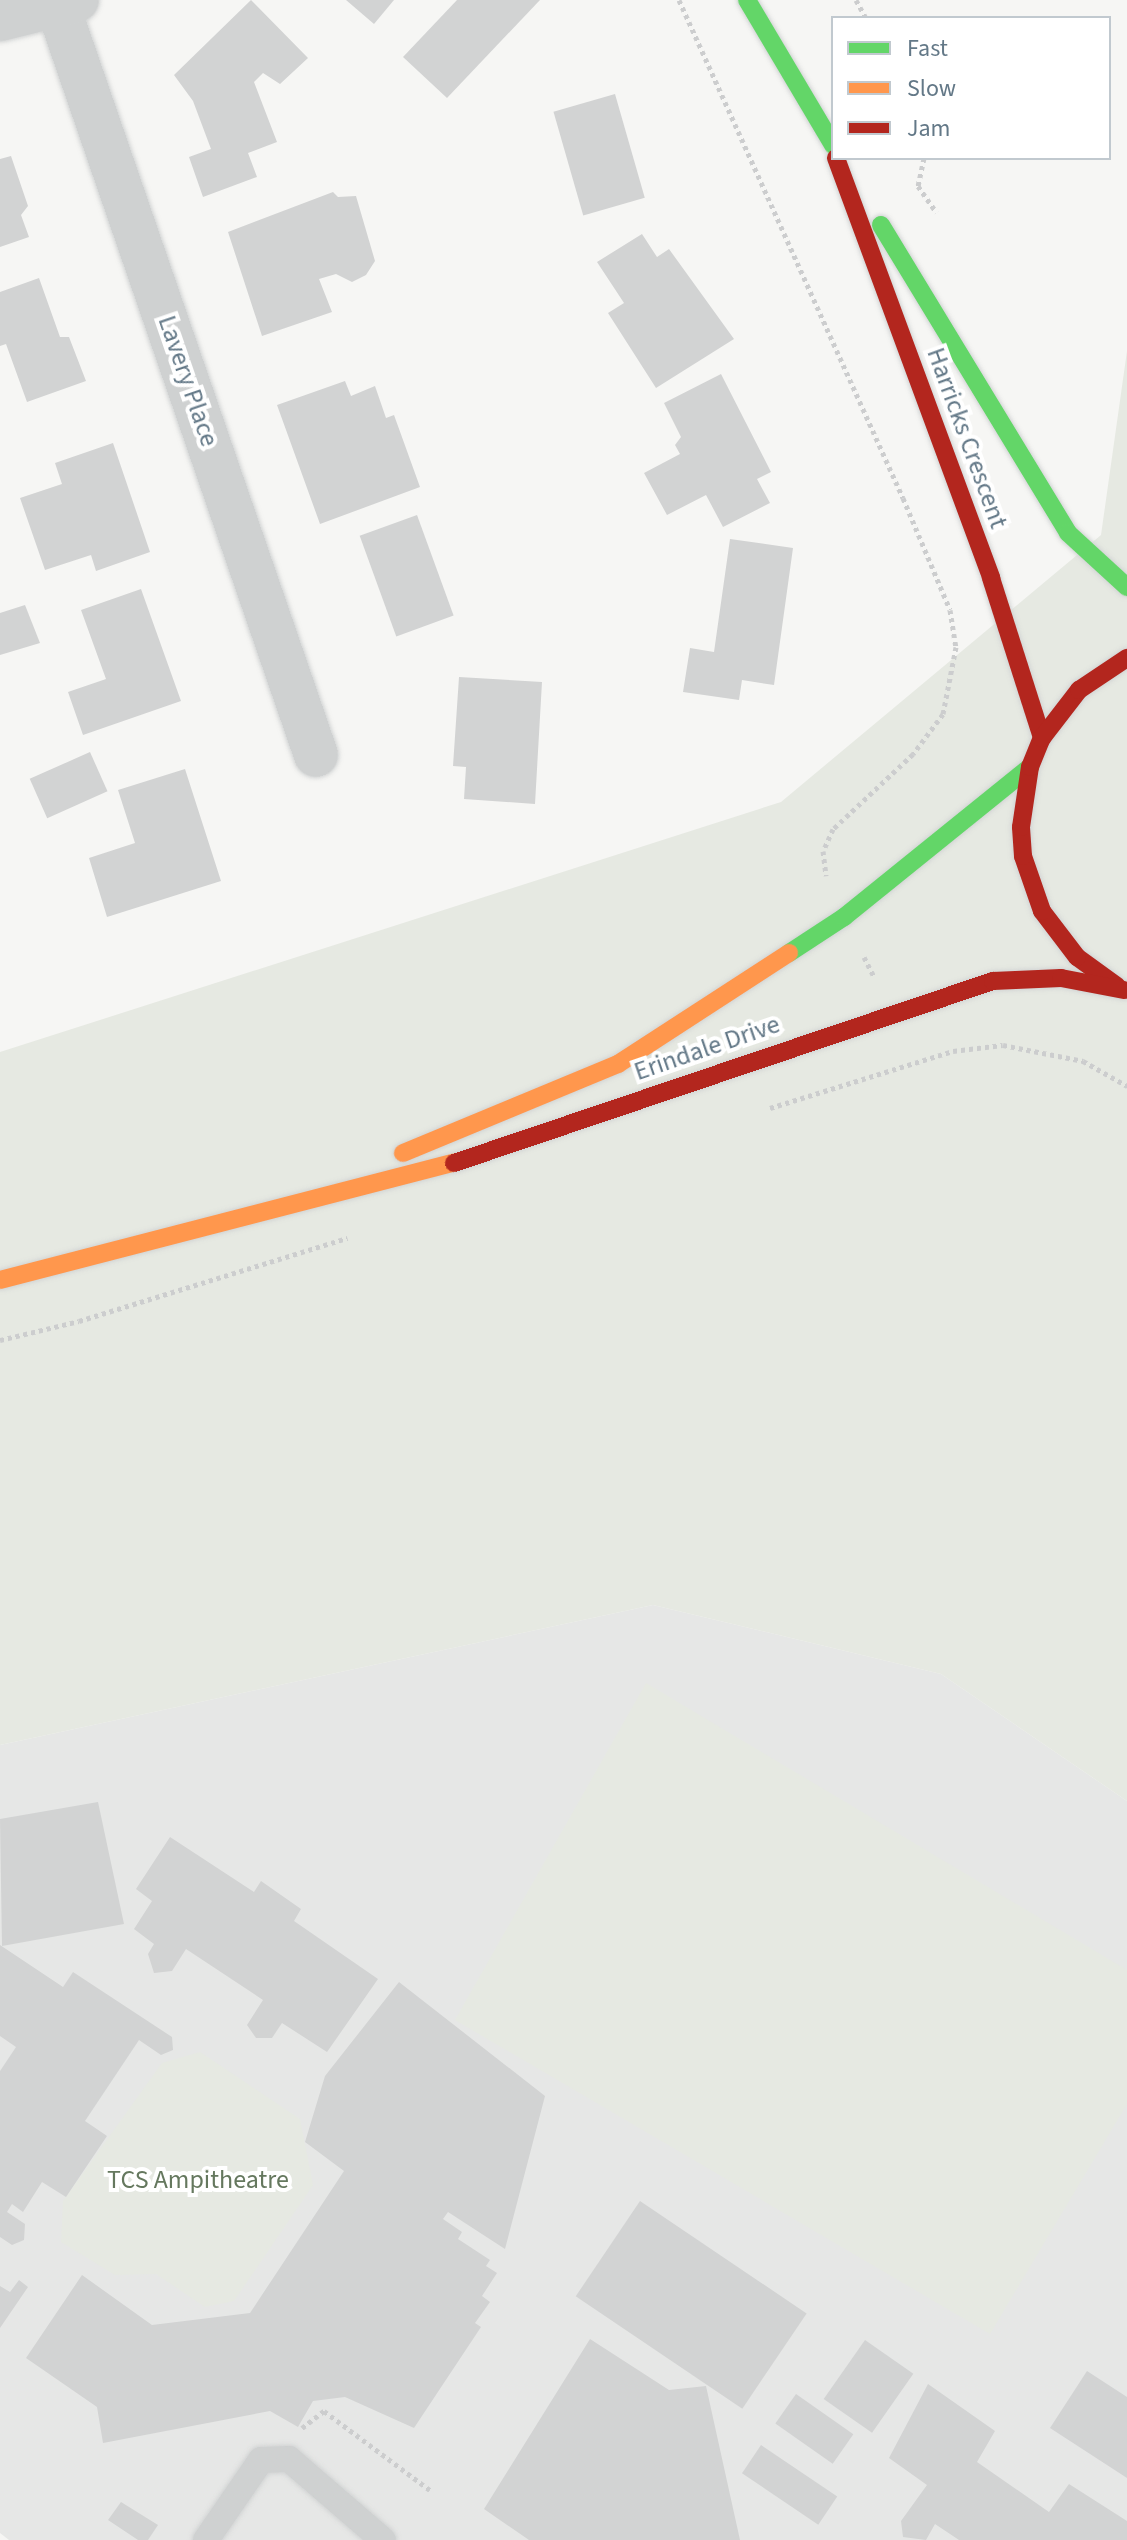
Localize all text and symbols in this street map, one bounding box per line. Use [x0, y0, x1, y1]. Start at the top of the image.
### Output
legend [831, 16, 1111, 160]
text: Fast [907, 31, 948, 66]
text: Slow [907, 71, 956, 106]
text: Jam [907, 111, 951, 146]
street label: Lavery Place [151, 311, 225, 451]
street label: Harricks Crescent [920, 343, 1014, 533]
street label: Erindale Drive [630, 1009, 784, 1087]
park label: TCS Ampitheatre [107, 2164, 289, 2196]

